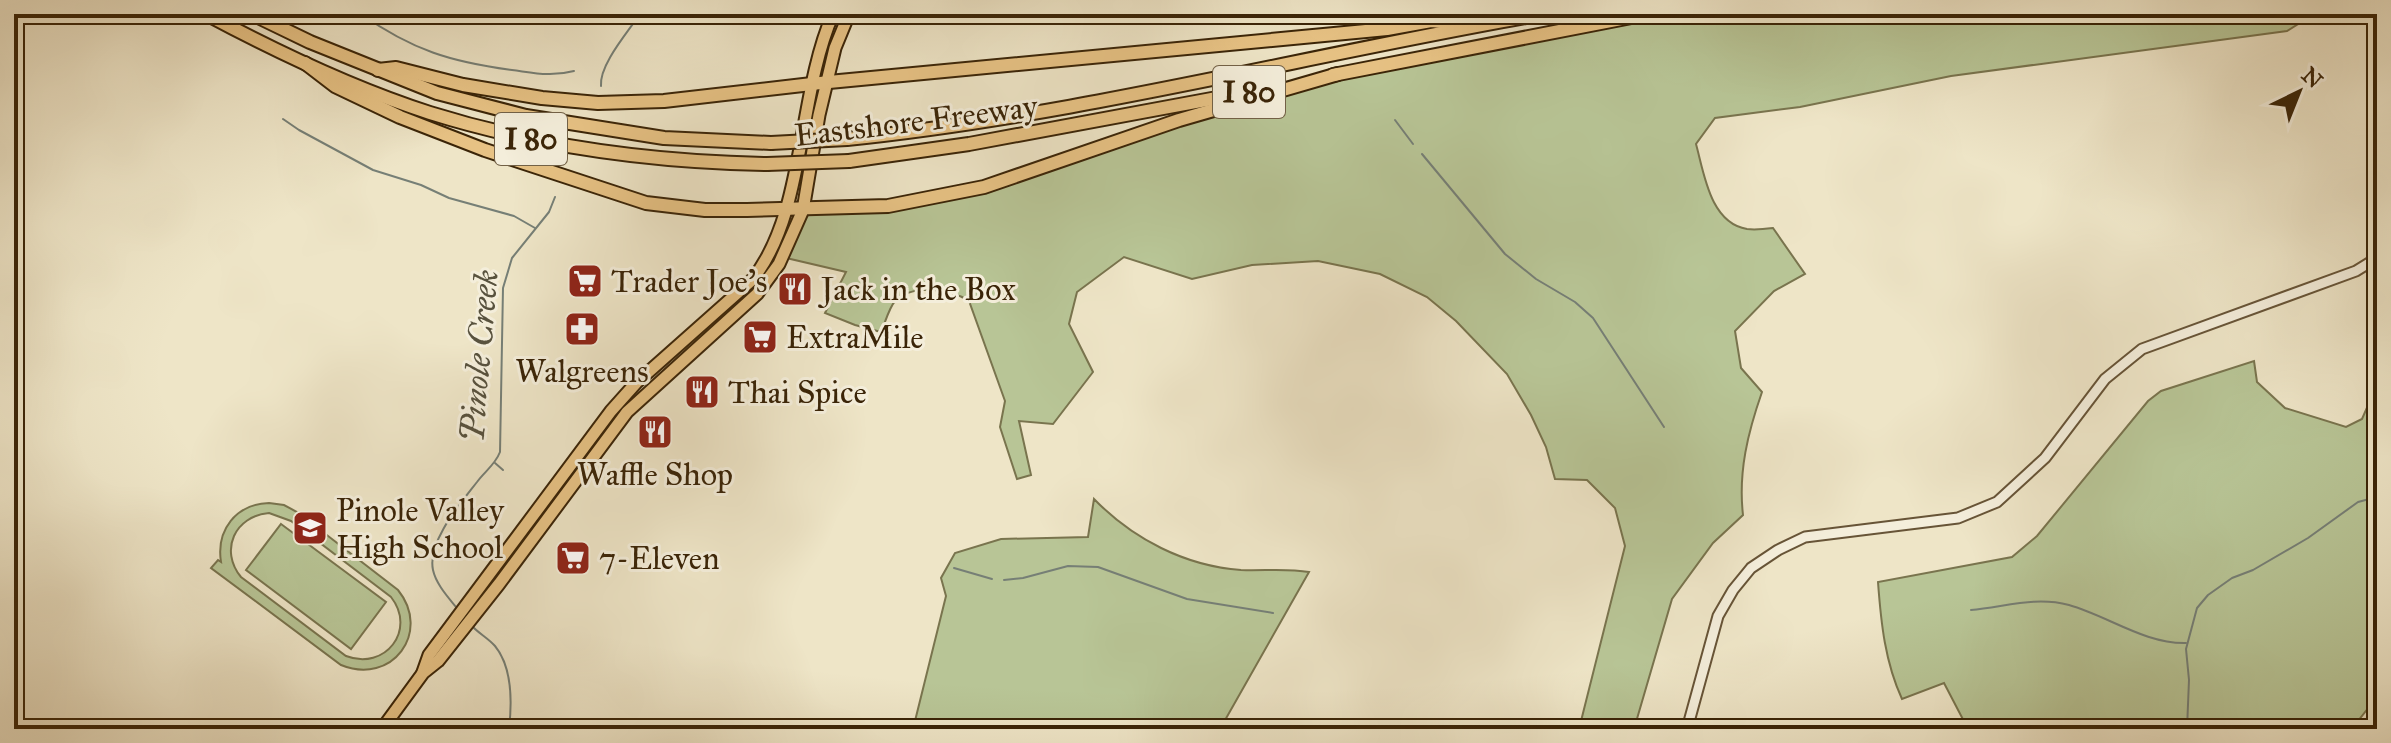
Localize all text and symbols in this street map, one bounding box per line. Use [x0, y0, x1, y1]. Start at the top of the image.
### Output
north arrow [2259, 52, 2339, 132]
text: N [2296, 61, 2329, 94]
road number: I 80 [1213, 66, 1285, 118]
street label: Eastshore Freeway [792, 87, 1041, 155]
road number: I 80 [495, 113, 567, 165]
supermarket icon: Trader Joe's [566, 262, 604, 300]
place label: Trader Joe's [611, 262, 767, 301]
water label: Pinole Creek [451, 268, 507, 444]
restaurant icon: Jack in the Box [776, 270, 814, 308]
place label: Jack in the Box [818, 270, 1016, 309]
pharmacy icon: Walgreens [563, 310, 601, 348]
supermarket icon: ExtraMile [741, 318, 779, 356]
place label: ExtraMile [786, 318, 924, 357]
place label: Walgreens [515, 352, 649, 391]
restaurant icon: Thai Spice [683, 373, 721, 411]
place label: Thai Spice [728, 373, 867, 412]
restaurant icon: Waffle Shop [636, 413, 674, 451]
place label: Waffle Shop [577, 455, 733, 494]
place label: Pinole Valley High School [336, 491, 505, 567]
school or university icon: Pinole Valley High School [291, 509, 329, 547]
supermarket icon: 7-Eleven [554, 539, 592, 577]
place label: 7-Eleven [599, 539, 719, 578]

